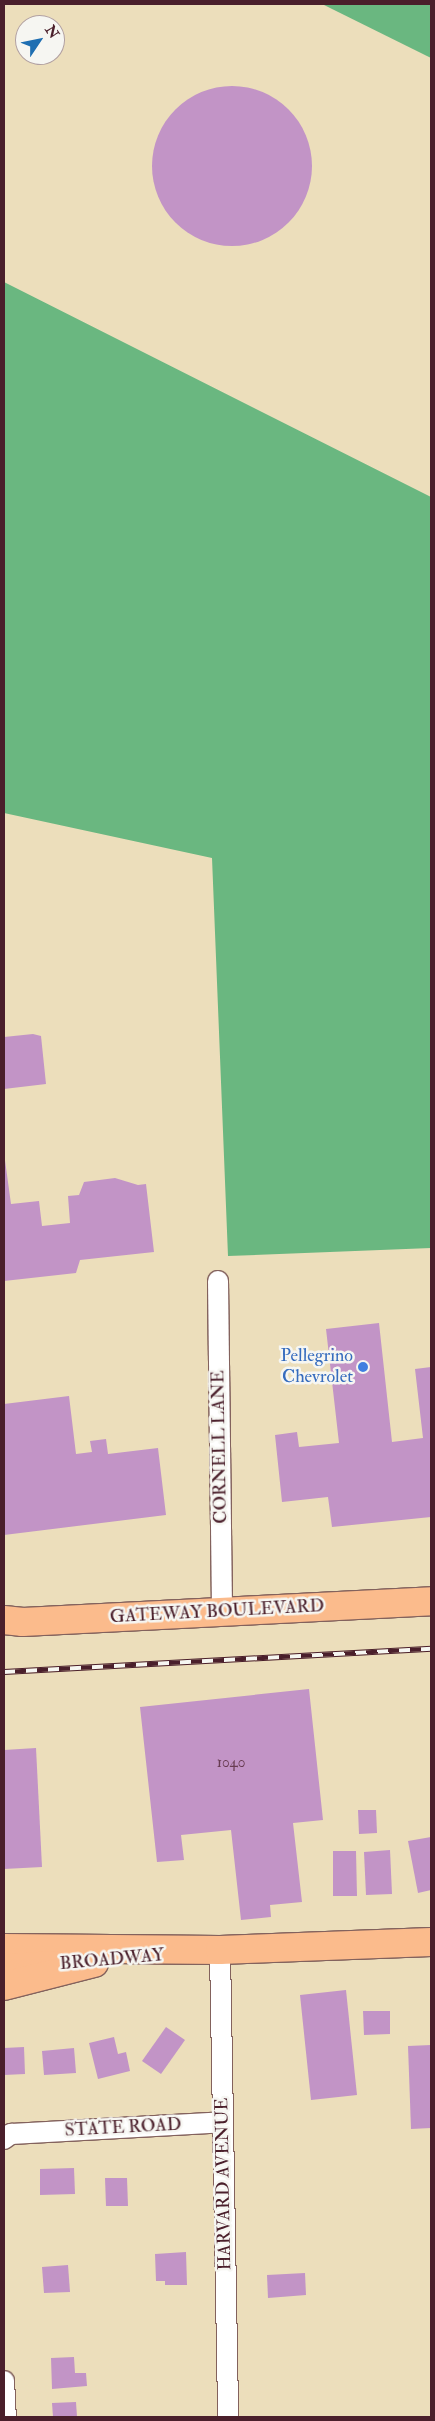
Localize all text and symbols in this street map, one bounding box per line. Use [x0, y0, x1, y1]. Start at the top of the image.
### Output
north arrow [15, 15, 65, 65]
text: N [41, 22, 63, 42]
place label: Pellegrino Chevrolet [280, 1346, 353, 1388]
marker: Pellegrino Chevrolet [357, 1361, 369, 1373]
street label: CORNELL LANE [208, 1370, 232, 1524]
street label: GATEWAY BOULEVARD [109, 1596, 325, 1628]
house number: 1040 [217, 1754, 245, 1772]
street label: BROADWAY [59, 1945, 165, 1975]
street label: HARVARD AVENUE [212, 2097, 236, 2271]
street label: STATE ROAD [64, 2114, 182, 2142]

